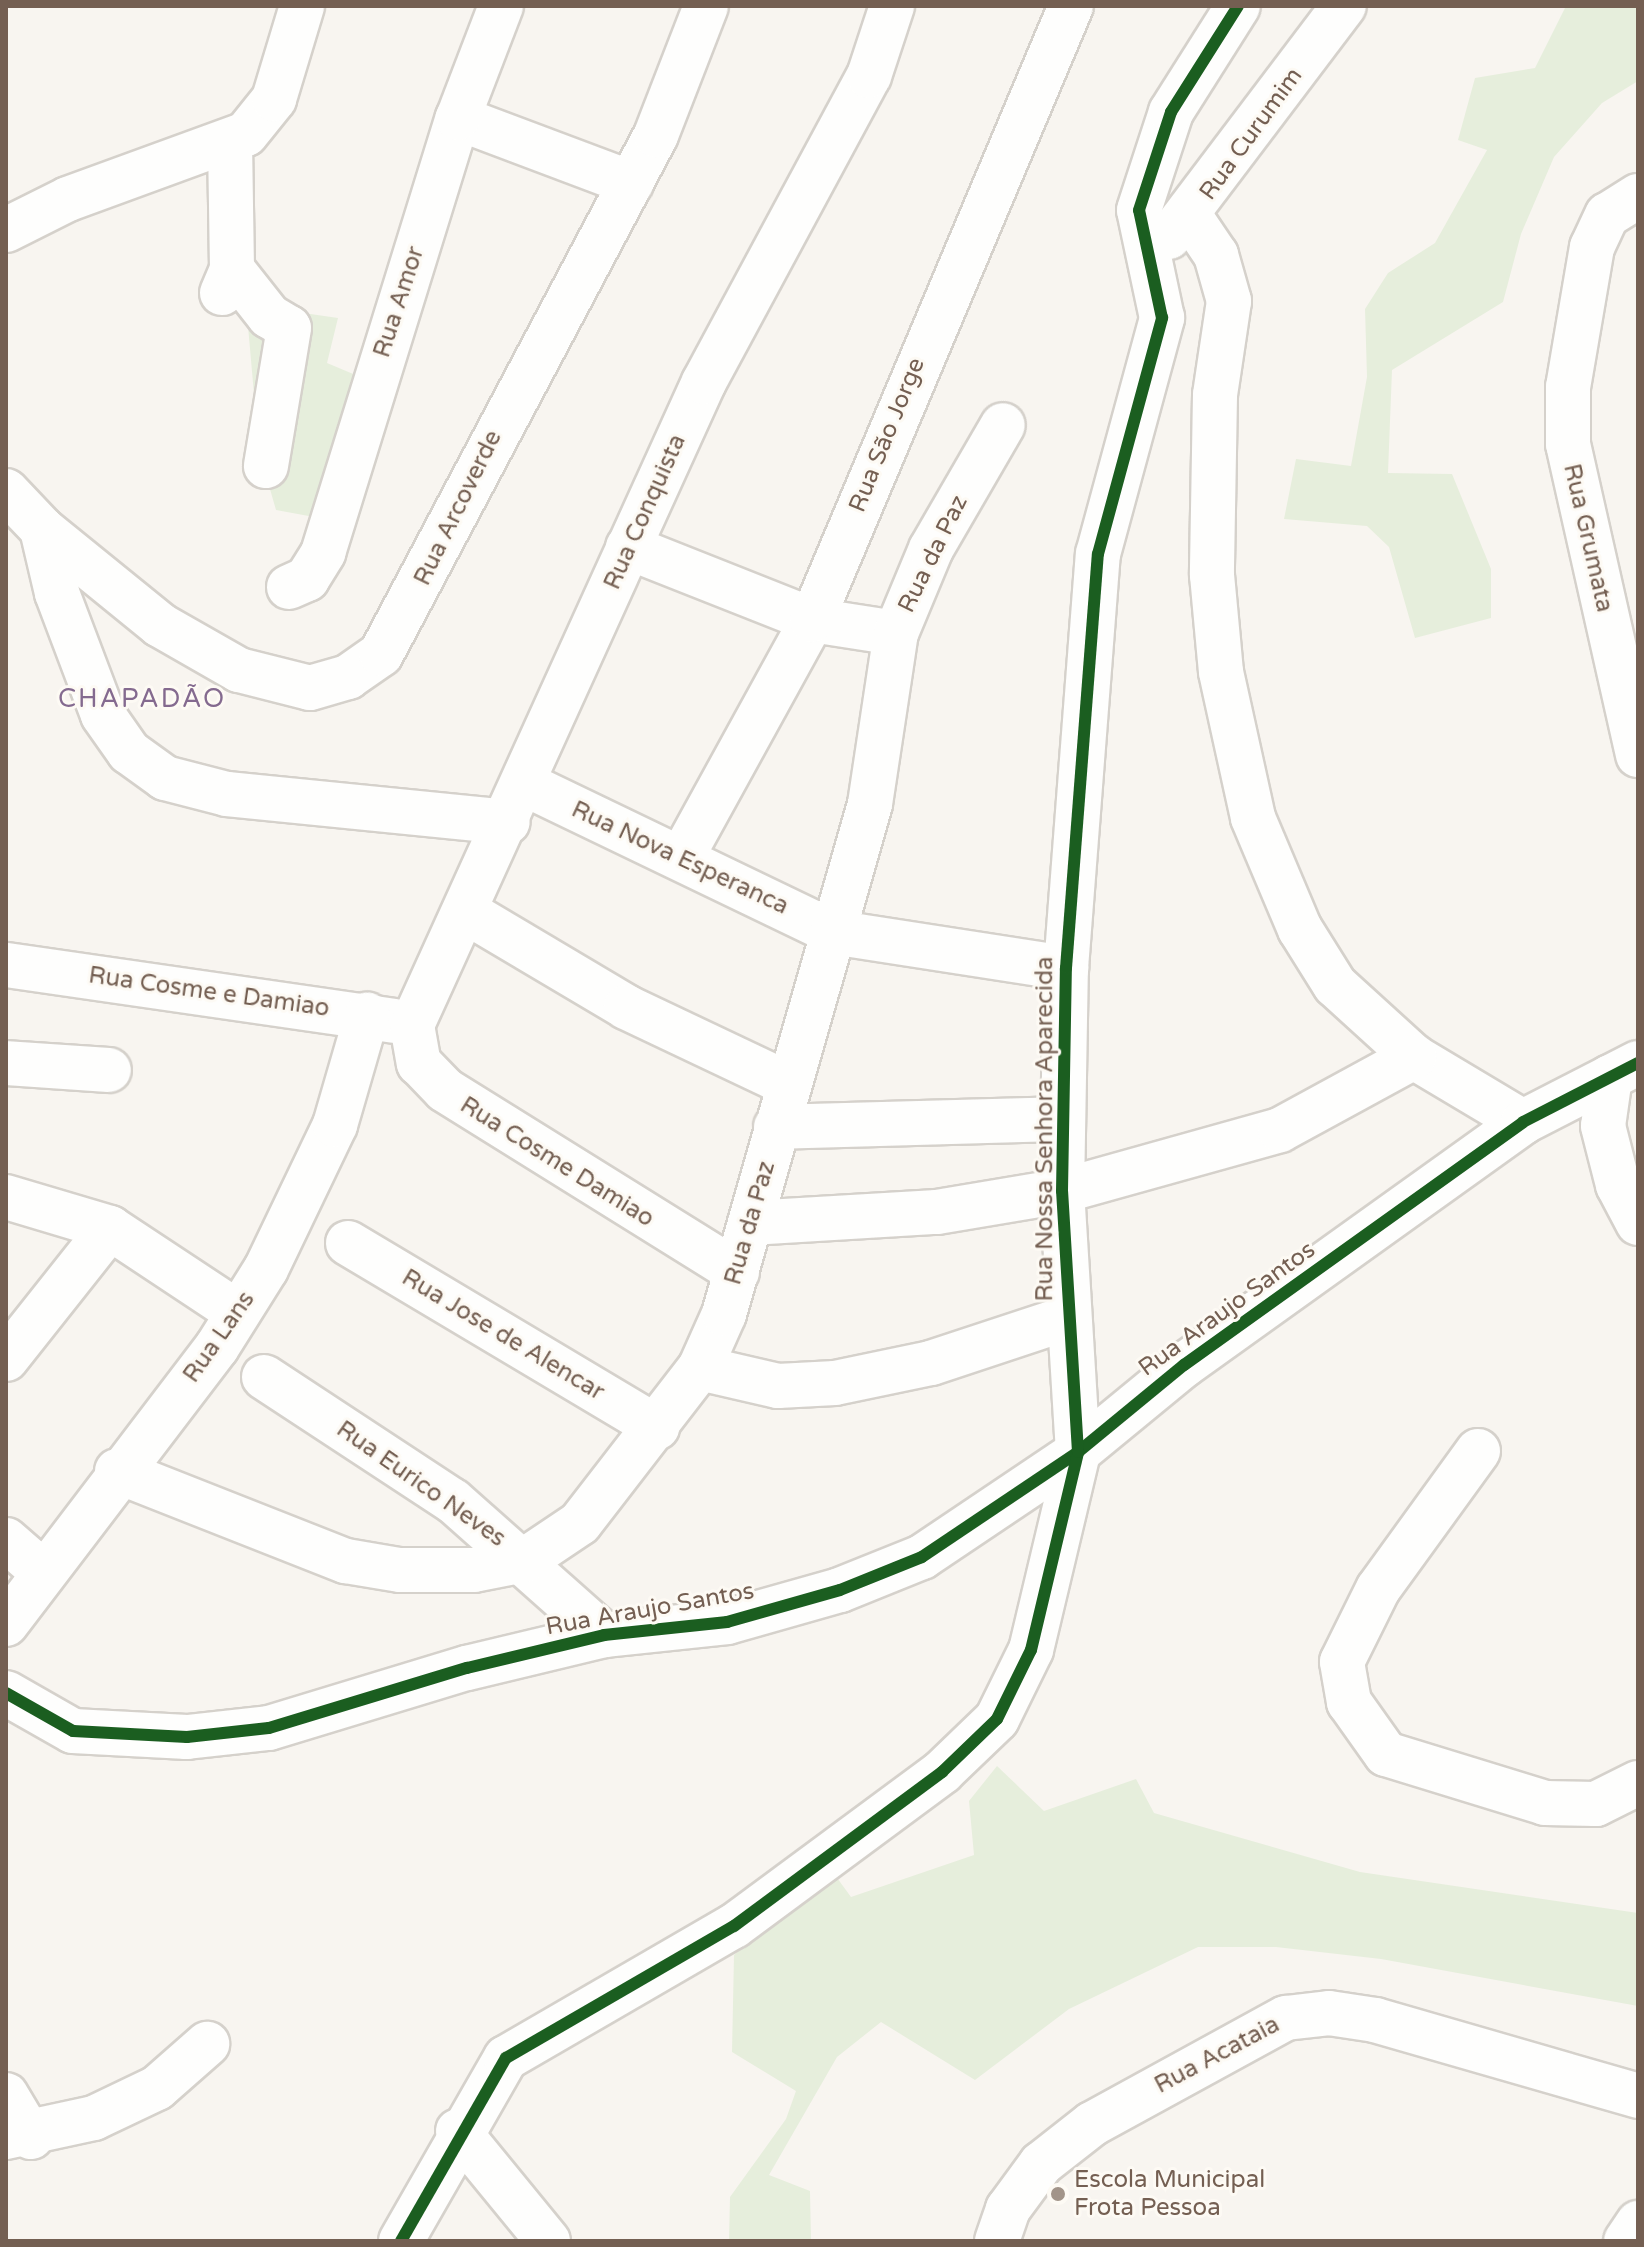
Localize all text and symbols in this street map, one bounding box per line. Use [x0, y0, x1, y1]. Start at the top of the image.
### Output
street label: Rua Curumim [1193, 62, 1309, 206]
street label: Rua Amor [368, 243, 430, 361]
street label: Rua São Jorge [843, 354, 931, 516]
street label: Rua Arcoverde [408, 426, 508, 590]
street label: Rua Conquista [598, 430, 692, 594]
street label: Rua Grumata [1557, 461, 1619, 615]
street label: Rua da Paz [892, 491, 974, 617]
district label: CHAPADÃO [58, 683, 226, 715]
street label: Rua Nova Esperanca [567, 795, 793, 921]
street label: Rua Nossa Senhora Aparecida [1031, 956, 1059, 1302]
street label: Rua Cosme e Damiao [87, 961, 331, 1023]
street label: Rua Cosme Damiao [455, 1091, 659, 1233]
street label: Rua da Paz [719, 1158, 781, 1288]
street label: Rua Araujo Santos [1133, 1235, 1321, 1383]
street label: Rua Jose de Alencar [397, 1263, 609, 1407]
street label: Rua Lans [177, 1286, 261, 1388]
street label: Rua Eurico Neves [331, 1415, 511, 1553]
street label: Rua Araujo Santos [544, 1576, 756, 1642]
street label: Rua Acataia [1150, 2010, 1284, 2100]
place label: Escola Municipal Frota Pessoa [1074, 2166, 1265, 2222]
marker: Escola Municipal Frota Pessoa [1049, 2185, 1067, 2203]

